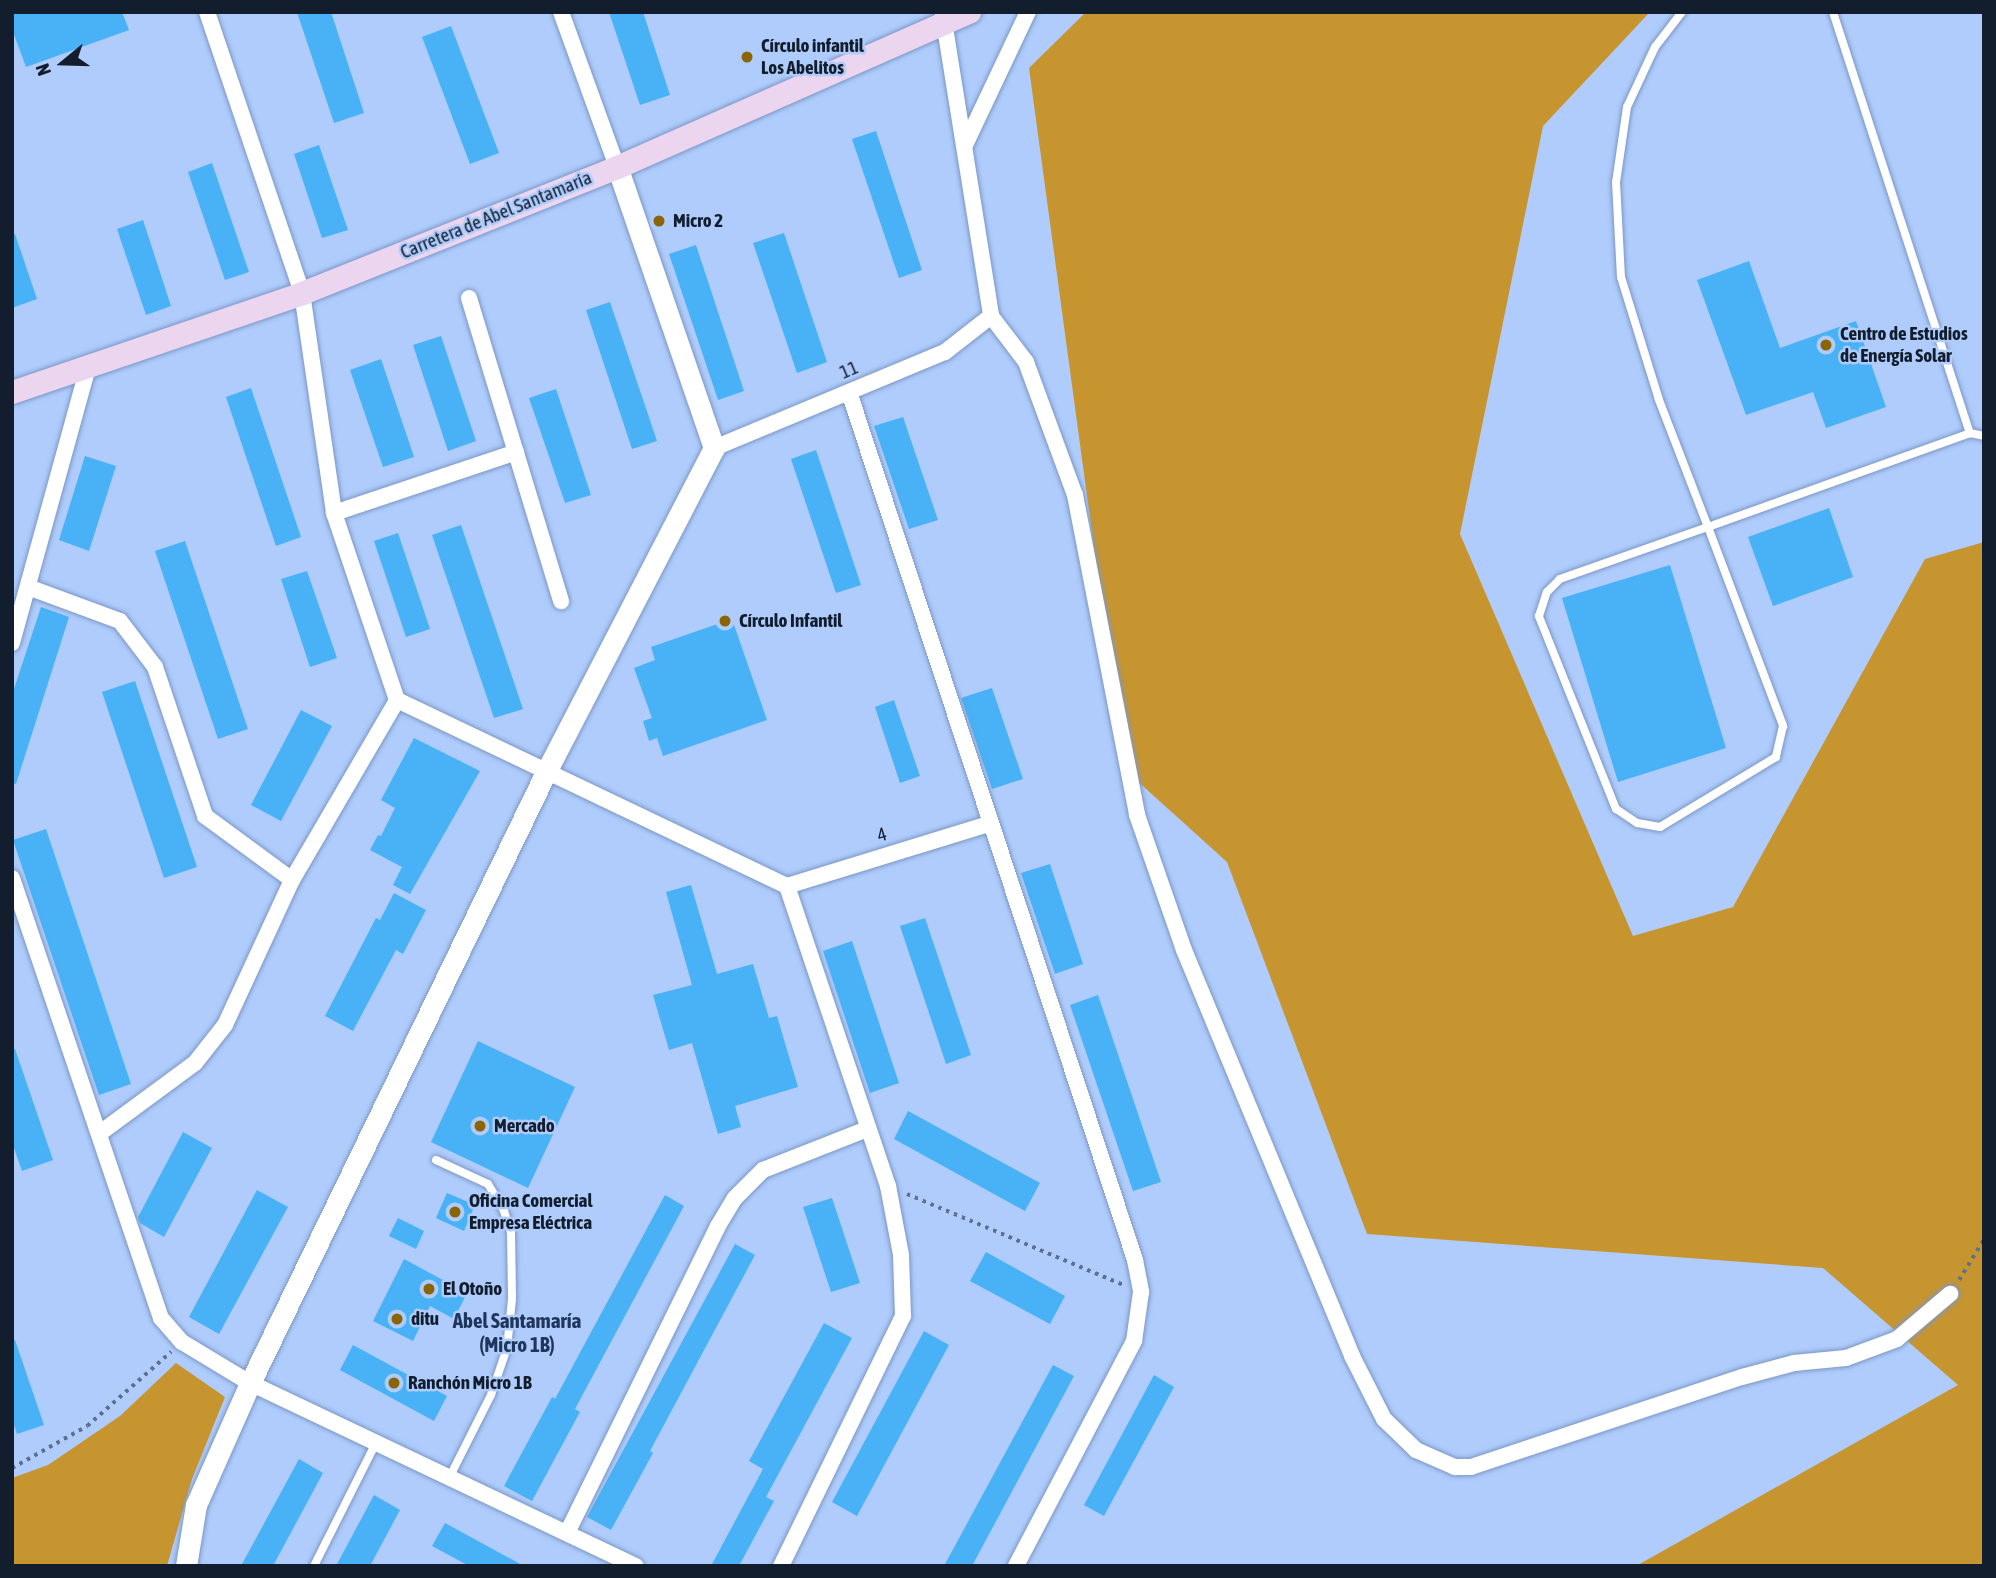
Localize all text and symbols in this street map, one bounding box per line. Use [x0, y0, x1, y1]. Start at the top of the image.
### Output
north arrow [28, 28, 98, 98]
place label: Círculo infantil Los Abelitos [761, 35, 864, 79]
marker: Círculo infantil Los Abelitos [739, 49, 755, 65]
text: N [31, 61, 55, 79]
street label: Carretera de Abel Santamaría [397, 166, 595, 264]
place label: Micro 2 [673, 210, 723, 232]
marker: Micro 2 [651, 213, 667, 229]
place label: Centro de Estudios de Energía Solar [1840, 323, 1968, 367]
marker: Centro de Estudios de Energía Solar [1818, 337, 1834, 353]
street label: 11 [836, 356, 862, 384]
place label: Círculo Infantil [739, 610, 842, 632]
marker: Círculo Infantil [717, 613, 733, 629]
street label: 4 [874, 823, 890, 847]
place label: Mercado [494, 1115, 555, 1137]
marker: Mercado [472, 1118, 488, 1134]
place label: Oficina Comercial Empresa Eléctrica [469, 1190, 592, 1234]
marker: Oficina Comercial Empresa Eléctrica [447, 1204, 463, 1220]
place label: El Otoño [443, 1278, 502, 1300]
marker: El Otoño [421, 1281, 437, 1297]
district label: Abel Santamaría (Micro 1B) [453, 1307, 581, 1357]
place label: ditu [411, 1308, 439, 1330]
marker: ditu [389, 1311, 405, 1327]
place label: Ranchón Micro 1B [408, 1372, 532, 1394]
marker: Ranchón Micro 1B [386, 1375, 402, 1391]

